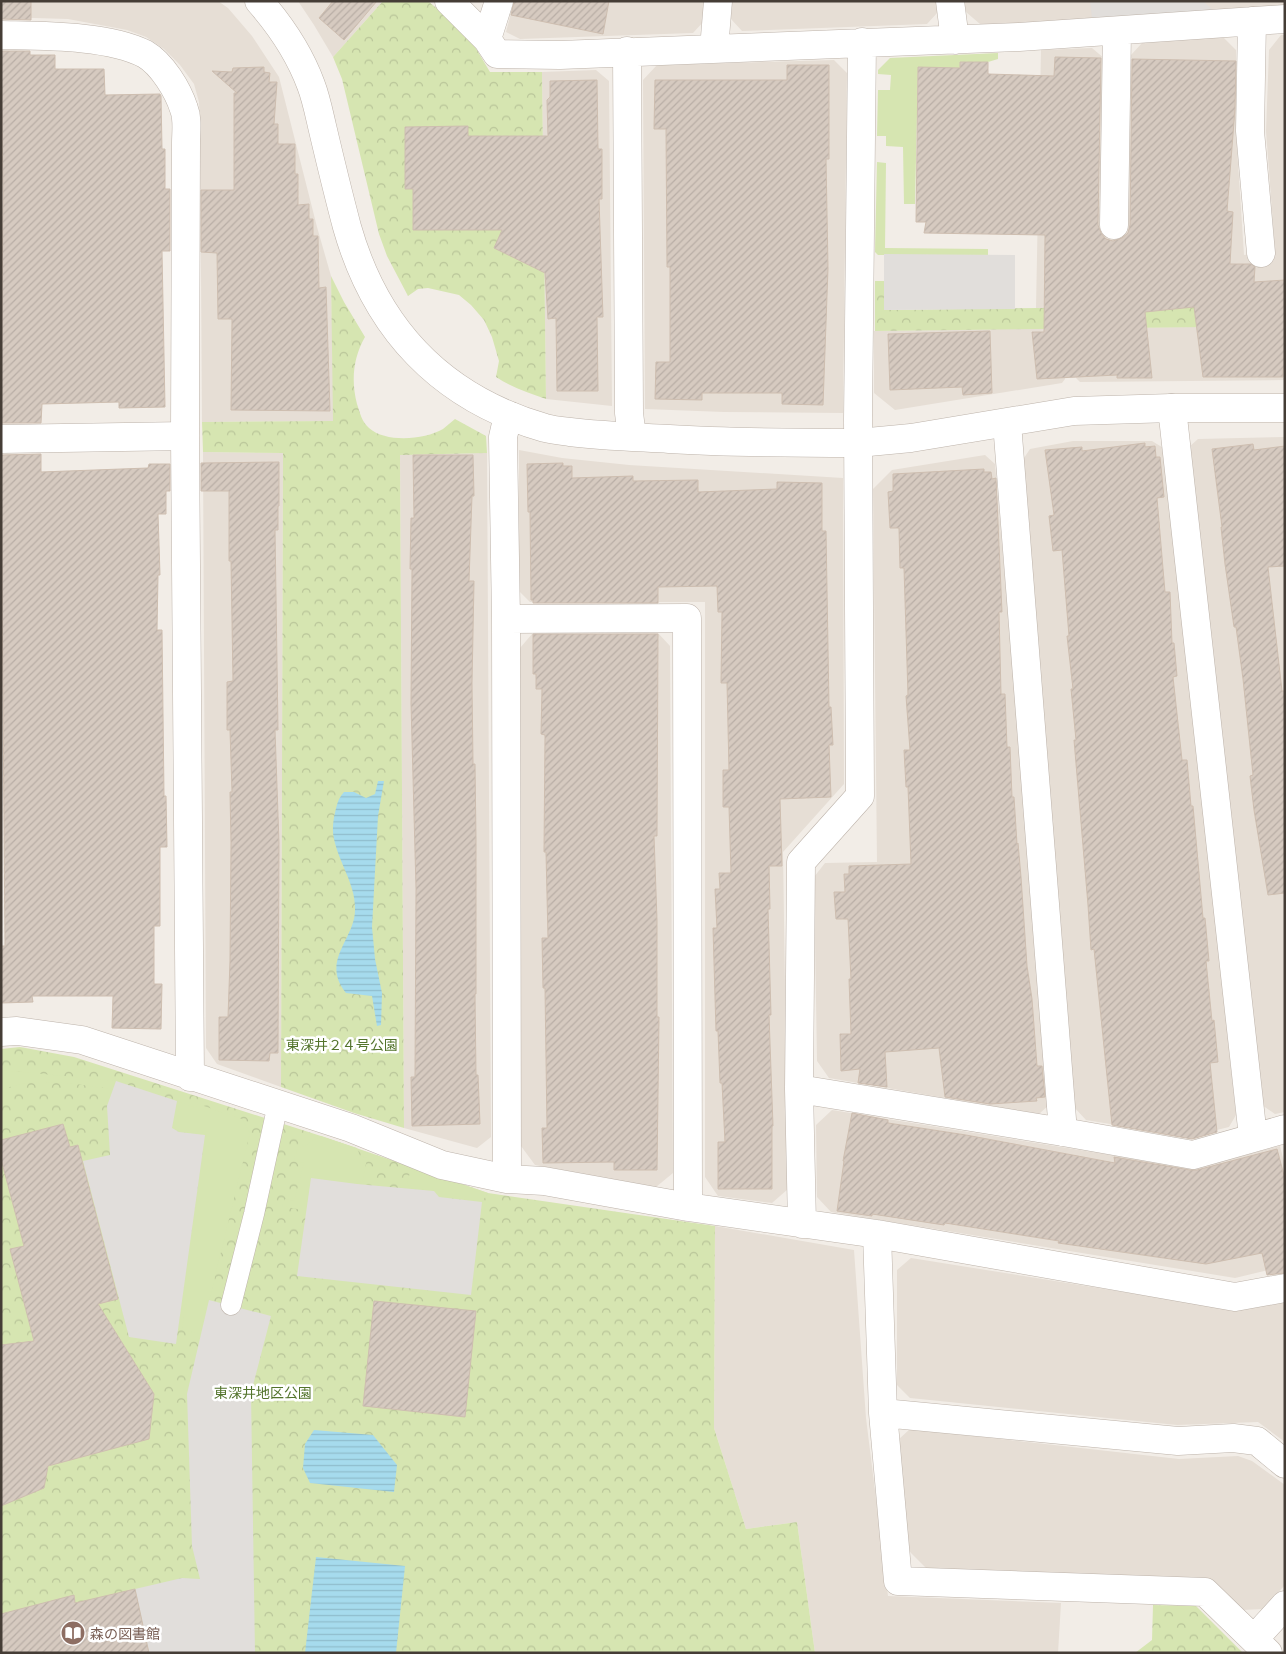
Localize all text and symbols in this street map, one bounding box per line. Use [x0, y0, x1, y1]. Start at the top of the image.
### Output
park label: 東深井２４号公園 [286, 1036, 398, 1053]
park label: 東深井地区公園 [214, 1384, 312, 1401]
library icon: 森の図書館 [60, 1620, 86, 1646]
place label: 森の図書館 [90, 1625, 160, 1642]

